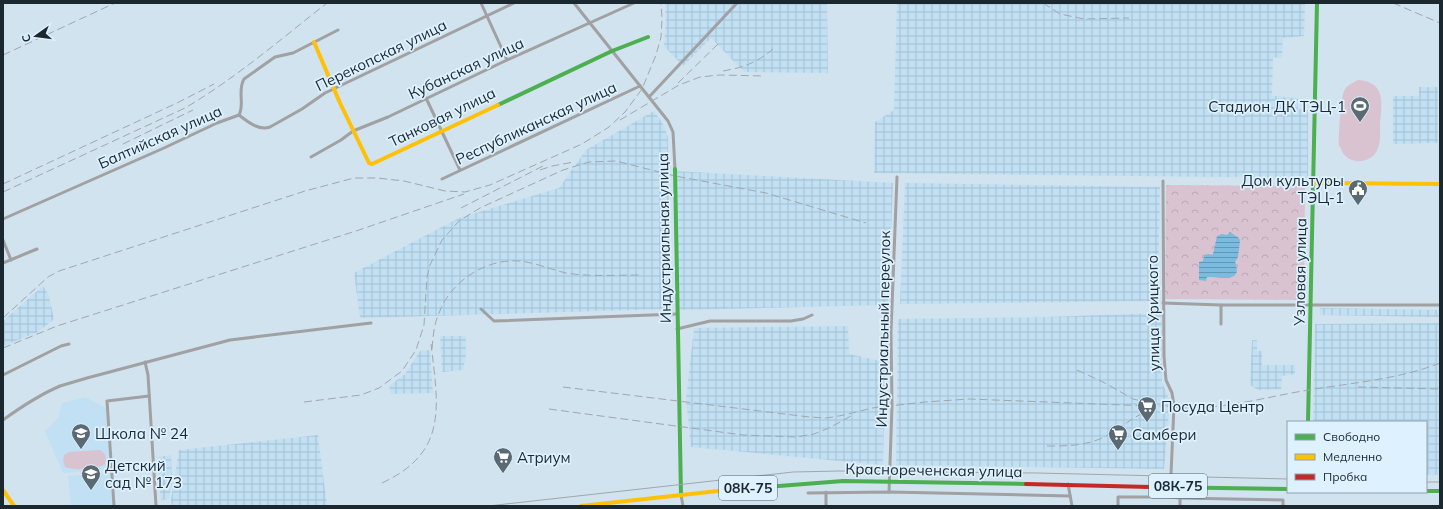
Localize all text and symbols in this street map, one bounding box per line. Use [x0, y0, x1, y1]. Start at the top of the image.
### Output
street label: Перекопская улица [312, 15, 450, 95]
north arrow [16, 16, 56, 56]
text: С [18, 33, 34, 44]
street label: Кубанская улица [405, 33, 527, 103]
street label: Республиканская улица [452, 77, 620, 169]
street label: Танковая улица [386, 83, 498, 151]
sports icon: Стадион ДК ТЭЦ-1 [1349, 95, 1371, 123]
place label: Стадион ДК ТЭЦ-1 [1208, 97, 1346, 116]
street label: Балтийская улица [95, 101, 225, 173]
street label: Индустриальная улица [653, 153, 675, 323]
place label: Дом культуры ТЭЦ-1 [1242, 171, 1344, 207]
public building icon: Дом культуры ТЭЦ-1 [1347, 178, 1369, 206]
street label: Узловая улица [1290, 218, 1310, 327]
street label: Индустриальный переулок [872, 230, 894, 428]
street label: улица Урицкого [1142, 255, 1164, 371]
supermarket icon: Посуда Центр [1136, 395, 1158, 423]
place label: Посуда Центр [1161, 397, 1264, 416]
legend [1287, 421, 1427, 493]
school or university icon: Школа № 24 [70, 422, 92, 450]
supermarket icon: Самбери [1107, 423, 1129, 451]
place label: Школа № 24 [95, 424, 188, 443]
place label: Самбери [1132, 425, 1196, 444]
text: Свободно [1323, 429, 1380, 444]
supermarket icon: Атриум [492, 446, 514, 474]
place label: Атриум [517, 448, 571, 467]
text: Медленно [1323, 449, 1382, 464]
place label: Детский сад № 173 [105, 456, 182, 492]
street label: Краснореченская улица [845, 459, 1023, 481]
school or university icon: Детский сад № 173 [80, 463, 102, 491]
text: Пробка [1323, 469, 1367, 484]
road number: 08К-75 [1149, 474, 1207, 498]
road number: 08К-75 [719, 476, 777, 500]

